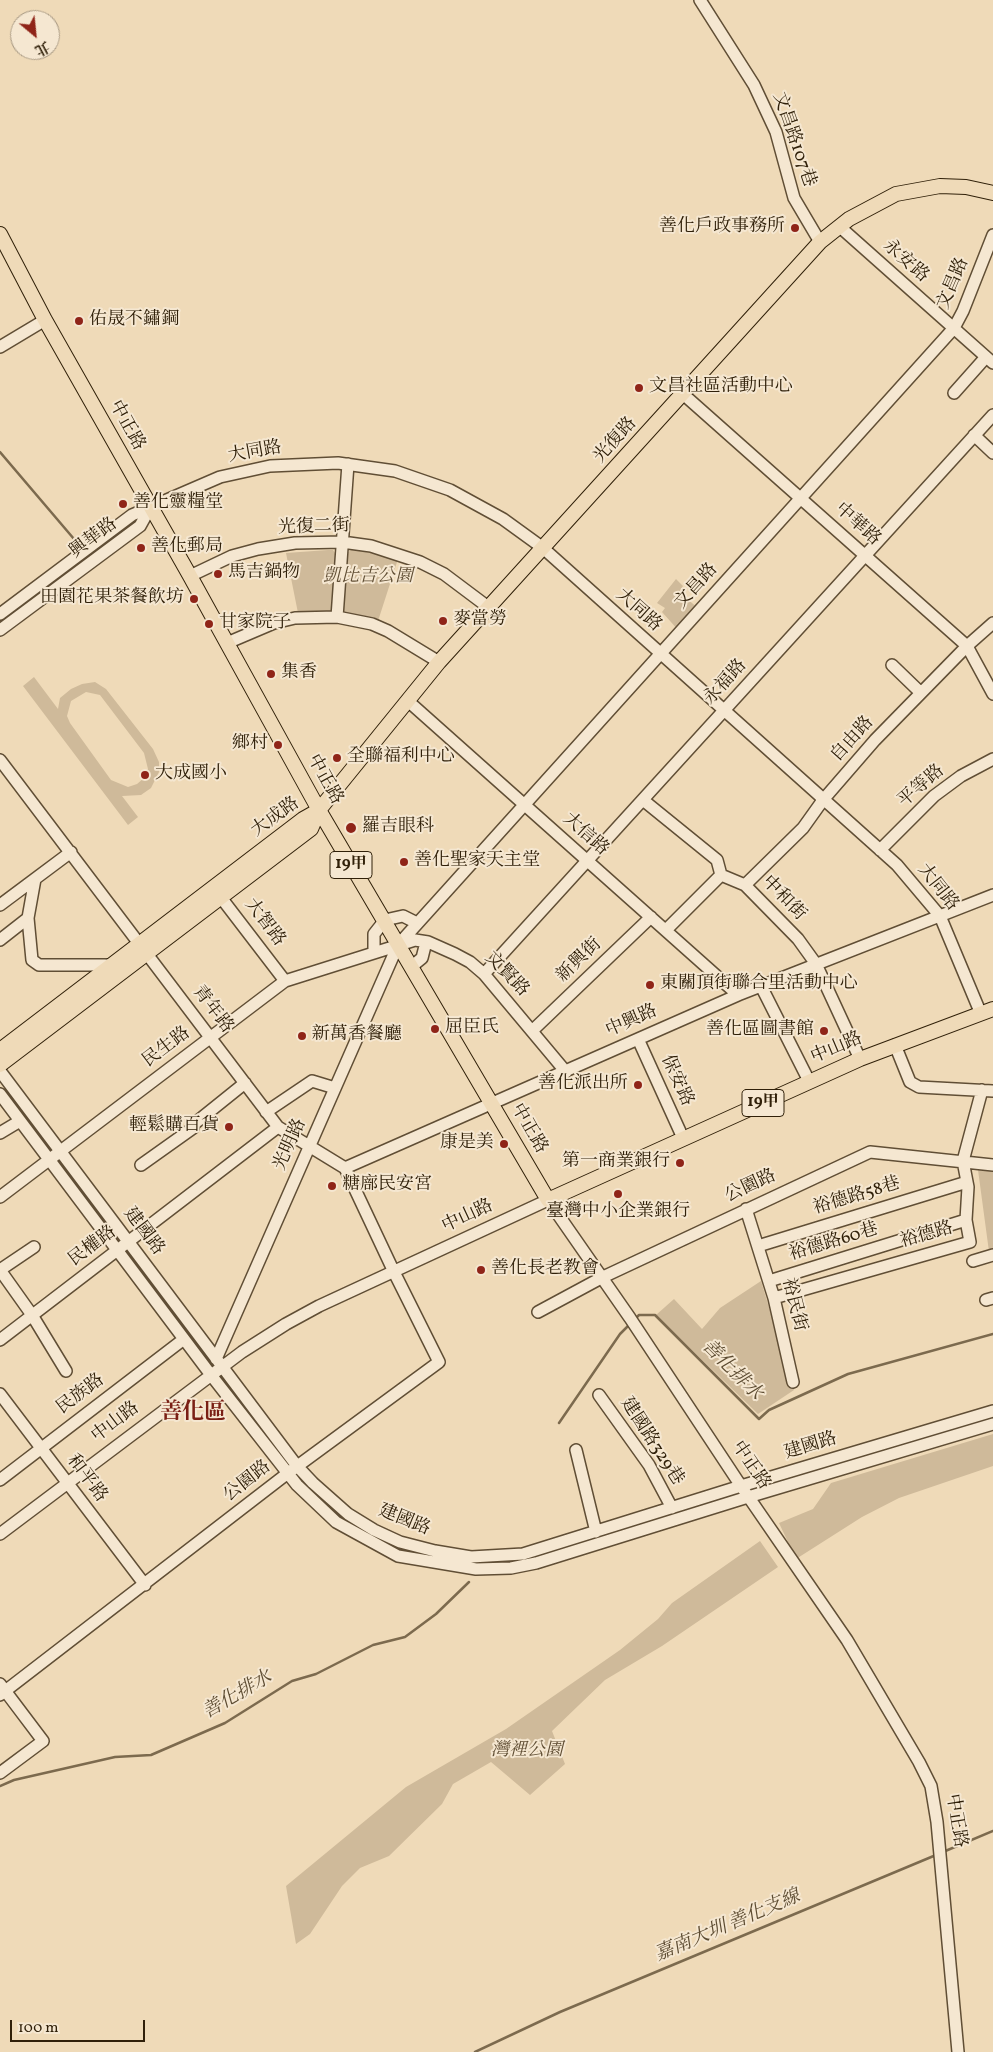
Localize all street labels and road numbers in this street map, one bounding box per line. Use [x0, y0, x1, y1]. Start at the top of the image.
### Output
street label: 文昌路107巷 [767, 90, 819, 190]
street label: 永安路 [878, 236, 932, 288]
street label: 文昌路 [934, 255, 974, 313]
street label: 中正路 [103, 397, 149, 455]
street label: 光復路 [590, 414, 642, 468]
street label: 大同路 [227, 438, 283, 468]
street label: 中華路 [830, 499, 884, 551]
street label: 興華路 [66, 514, 122, 564]
street label: 光復二街 [278, 516, 350, 540]
street label: 文昌路 [671, 560, 723, 614]
street label: 大同路 [611, 585, 665, 637]
street label: 永福路 [700, 656, 752, 710]
street label: 自由路 [827, 713, 879, 767]
street label: 中正路 [301, 751, 347, 809]
street label: 平等路 [895, 761, 949, 813]
street label: 大成路 [248, 793, 304, 843]
street label: 大信路 [558, 809, 612, 861]
road number: 19甲 [330, 852, 372, 878]
street label: 大同路 [912, 860, 962, 916]
street label: 中和街 [756, 872, 810, 926]
street label: 大智路 [239, 895, 289, 951]
street label: 新興街 [553, 934, 607, 988]
street label: 文賢路 [479, 948, 533, 1002]
street label: 青年路 [187, 982, 237, 1038]
street label: 中興路 [603, 1001, 661, 1043]
street label: 民生路 [139, 1023, 195, 1073]
street label: 中山路 [808, 1029, 866, 1069]
street label: 保安路 [655, 1052, 697, 1110]
road number: 19甲 [742, 1090, 784, 1116]
street label: 中正路 [505, 1100, 551, 1158]
street label: 光明路 [270, 1116, 312, 1174]
street label: 公園路 [722, 1166, 780, 1208]
street label: 裕德路58巷 [811, 1174, 903, 1220]
street label: 中山路 [439, 1196, 497, 1238]
street label: 建國路 [118, 1204, 168, 1260]
street label: 裕德路 [898, 1218, 956, 1254]
street label: 裕德路60巷 [787, 1219, 881, 1267]
street label: 民權路 [65, 1222, 121, 1272]
street label: 裕民街 [776, 1276, 810, 1334]
street label: 民族路 [53, 1370, 109, 1420]
street label: 建國路329巷 [615, 1394, 687, 1490]
street label: 中山路 [88, 1398, 144, 1448]
street label: 建國路 [782, 1429, 840, 1465]
street label: 中正路 [726, 1438, 774, 1494]
street label: 和平路 [61, 1451, 111, 1507]
street label: 公園路 [220, 1457, 276, 1507]
street label: 建國路 [375, 1501, 433, 1541]
street label: 中正路 [940, 1793, 970, 1849]

